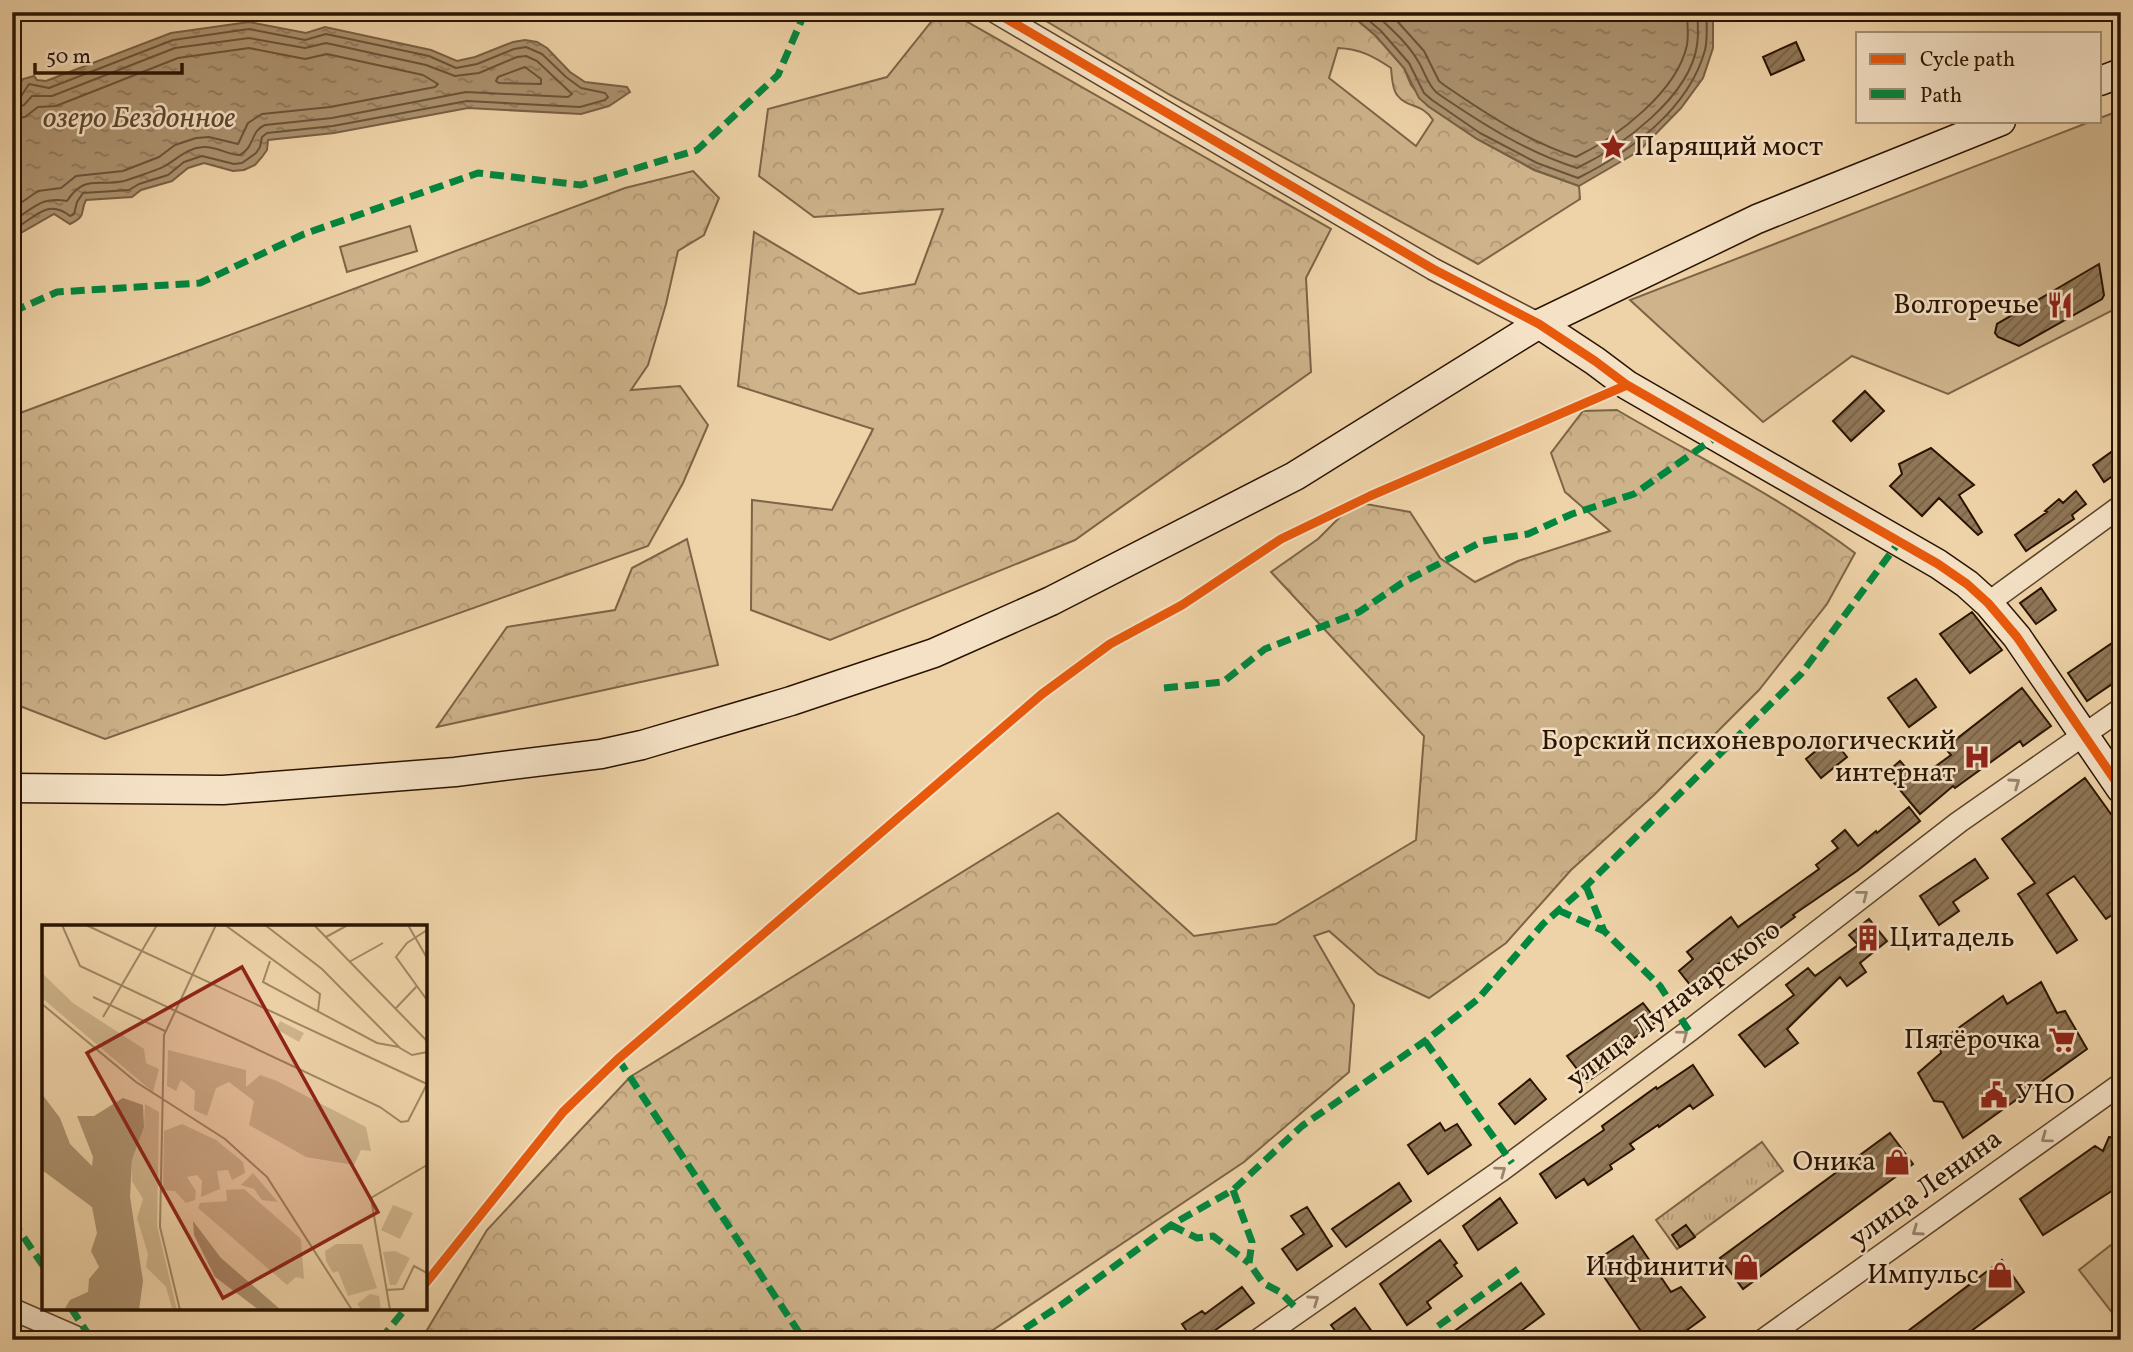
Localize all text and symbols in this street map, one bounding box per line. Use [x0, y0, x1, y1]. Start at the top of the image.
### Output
scale bar [35, 32, 182, 76]
legend [1856, 32, 2102, 122]
text: 50 m [46, 43, 91, 72]
text: Cycle path [1920, 46, 2015, 75]
text: Path [1920, 82, 1962, 111]
water label: озеро Бездонное [43, 98, 235, 140]
place label: Парящий мост [1634, 128, 1823, 167]
place icon: Парящий мост [1598, 132, 1628, 162]
place label: Волгоречье [1893, 286, 2039, 325]
restaurant icon: Волгоречье [2045, 290, 2075, 320]
place label: Борский психоневрологический интернат [1541, 722, 1956, 793]
hospital icon: Борский психоневрологический интернат [1962, 742, 1992, 772]
one-way arrow [2007, 779, 2020, 791]
one-way arrow [1855, 891, 1868, 904]
street label: улица Луначарского [1559, 911, 1789, 1099]
place label: Цитадель [1889, 919, 2015, 958]
building icon: Цитадель [1853, 923, 1883, 953]
inset map [42, 925, 427, 1310]
place label: Пятёрочка [1904, 1021, 2041, 1060]
supermarket icon: Пятёрочка [2047, 1025, 2077, 1055]
one-way arrow [1676, 1030, 1688, 1043]
place label: УНО [2015, 1076, 2075, 1115]
public building icon: УНО [1979, 1080, 2009, 1110]
street label: улица Ленина [1841, 1120, 2011, 1258]
one-way arrow [2041, 1130, 2054, 1142]
place label: Оника [1793, 1143, 1876, 1182]
shop icon: Оника [1882, 1147, 1912, 1177]
one-way arrow [1493, 1166, 1506, 1179]
one-way arrow [1912, 1223, 1925, 1235]
place label: Инфинити [1585, 1248, 1725, 1287]
shop icon: Инфинити [1731, 1252, 1761, 1282]
place label: Импульс [1867, 1256, 1979, 1295]
shop icon: Импульс [1985, 1260, 2015, 1290]
one-way arrow [1306, 1296, 1319, 1308]

